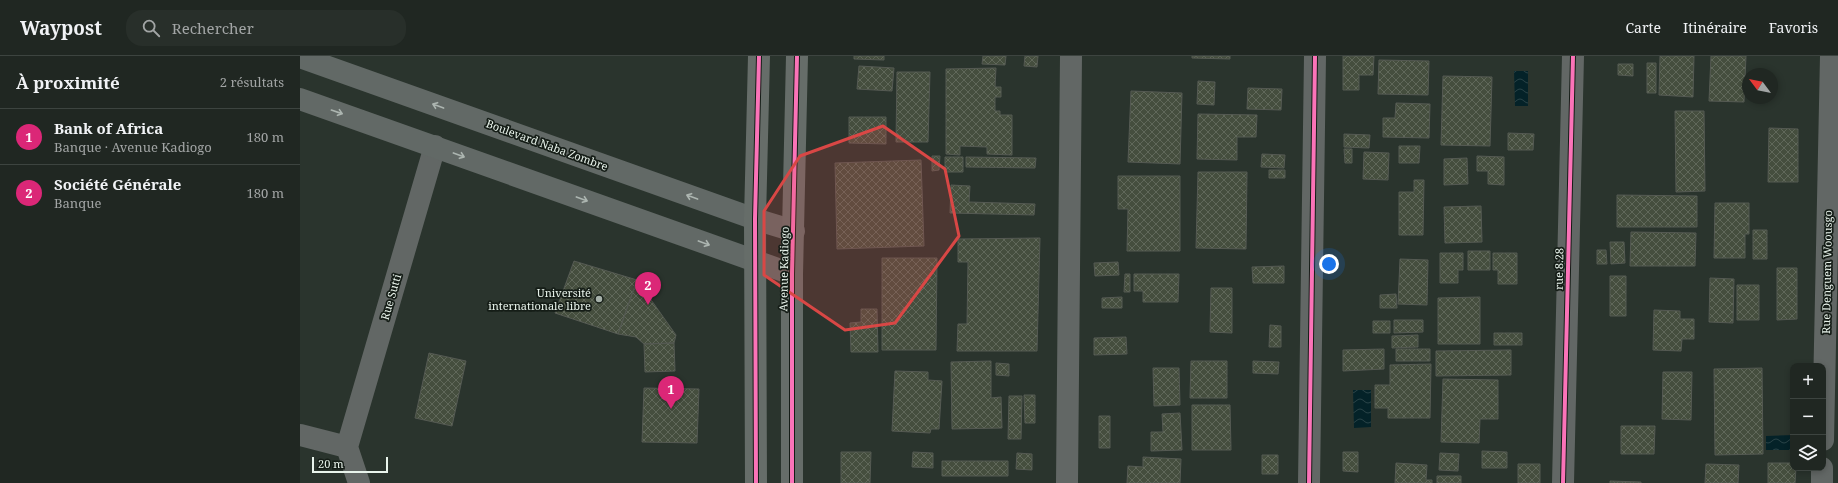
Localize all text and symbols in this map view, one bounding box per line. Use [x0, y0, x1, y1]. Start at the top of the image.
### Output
search box [126, 10, 406, 46]
text: Waypost [20, 15, 102, 41]
icon: search [140, 17, 162, 39]
text: Rechercher [172, 18, 254, 38]
text: Carte [1626, 18, 1661, 37]
text: Itinéraire [1683, 18, 1747, 37]
text: Favoris [1769, 18, 1818, 37]
north arrow [1742, 68, 1778, 104]
text: À proximité [16, 71, 120, 94]
text: 2 résultats [220, 73, 284, 91]
one-way arrow [431, 102, 444, 109]
one-way arrow [330, 108, 342, 116]
street label: Boulevard Naba Zombre [484, 115, 610, 174]
text: Bank of Africa [54, 118, 163, 138]
text: 1 [25, 128, 33, 146]
text: 180 m [247, 128, 284, 146]
text: Banque · Avenue Kadiogo [54, 138, 212, 156]
one-way arrow [453, 152, 465, 160]
text: Société Générale [54, 174, 181, 194]
text: 2 [25, 184, 33, 202]
text: 180 m [247, 184, 284, 202]
one-way arrow [686, 193, 699, 200]
text: Banque [54, 194, 101, 212]
one-way arrow [575, 196, 588, 203]
street label: Rue Denguem Woousgo [1818, 210, 1835, 334]
street label: Avenue Kadiogo [775, 226, 792, 312]
one-way arrow [697, 240, 710, 247]
street label: rue 8.28 [1551, 248, 1566, 290]
your location [1319, 254, 1339, 274]
street label: Rue Sutti [377, 272, 404, 322]
pin: 2 [635, 272, 661, 305]
place label: Université internationale libre [488, 285, 591, 313]
marker: Université internationale libre [594, 294, 604, 304]
map controls [1790, 363, 1826, 471]
button: + [1790, 363, 1826, 399]
pin: 1 [658, 376, 684, 409]
button: − [1790, 399, 1826, 435]
button: layers [1790, 435, 1826, 471]
scale bar [312, 455, 388, 474]
text: 20 m [318, 456, 344, 471]

